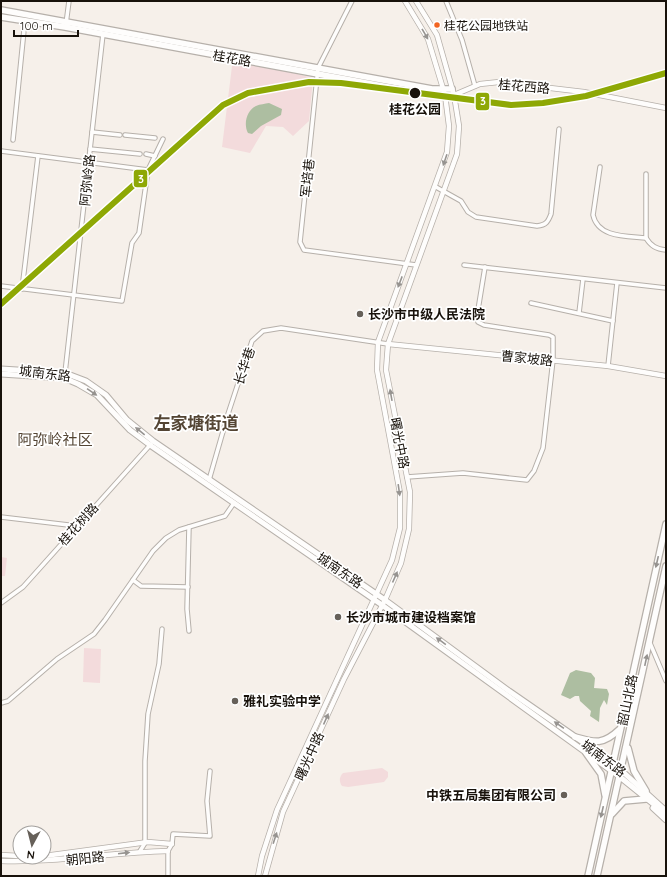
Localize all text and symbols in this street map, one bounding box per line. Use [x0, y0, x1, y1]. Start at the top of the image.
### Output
scale bar [14, 12, 78, 38]
text: 100 m [20, 18, 53, 33]
place label: 桂花公园地铁站 [444, 18, 528, 33]
marker: 桂花公园地铁站 [432, 20, 442, 30]
one-way arrow [421, 28, 428, 40]
street label: 桂花路 [211, 47, 253, 69]
street label: 桂花西路 [497, 76, 551, 96]
marker: 桂花公园 [408, 86, 422, 100]
line badge: 3 [475, 92, 490, 111]
text: 3 [480, 94, 486, 108]
place label: 桂花公园 [389, 101, 441, 117]
street label: 阿弥岭路 [76, 153, 98, 207]
one-way arrow [441, 154, 447, 166]
street label: 军培巷 [297, 158, 317, 198]
line badge: 3 [133, 169, 148, 188]
text: 3 [138, 172, 144, 186]
one-way arrow [396, 276, 402, 288]
place label: 长沙市中级人民法院 [368, 306, 485, 322]
marker: 长沙市中级人民法院 [355, 309, 365, 319]
street label: 长华巷 [230, 345, 258, 387]
street label: 曹家坡路 [500, 347, 554, 369]
street label: 城南东路 [18, 362, 72, 384]
one-way arrow [87, 388, 98, 396]
one-way arrow [388, 389, 394, 401]
district label: 左家塘街道 [154, 412, 239, 433]
street label: 曙光中路 [387, 416, 413, 470]
one-way arrow [134, 426, 145, 435]
district label: 阿弥岭社区 [17, 430, 93, 449]
one-way arrow [396, 484, 402, 496]
street label: 桂花树路 [55, 499, 101, 549]
street label: 城南东路 [314, 549, 366, 591]
one-way arrow [654, 556, 660, 568]
one-way arrow [392, 571, 398, 583]
place label: 长沙市城市建设档案馆 [346, 609, 476, 625]
marker: 长沙市城市建设档案馆 [333, 612, 343, 622]
one-way arrow [436, 637, 447, 645]
one-way arrow [643, 654, 649, 666]
street label: 韶山北路 [614, 673, 640, 727]
place label: 雅礼实验中学 [243, 693, 321, 709]
marker: 雅礼实验中学 [230, 696, 240, 706]
one-way arrow [323, 713, 329, 725]
one-way arrow [553, 721, 564, 729]
street label: 曙光中路 [291, 729, 327, 783]
street label: 城南东路 [578, 736, 630, 780]
place label: 中铁五局集团有限公司 [426, 787, 556, 803]
marker: 中铁五局集团有限公司 [559, 790, 569, 800]
one-way arrow [599, 806, 605, 818]
north arrow [12, 825, 52, 865]
one-way arrow [272, 832, 278, 844]
text: N [26, 847, 36, 862]
street label: 朝阳路 [65, 848, 105, 868]
one-way arrow [117, 850, 130, 856]

